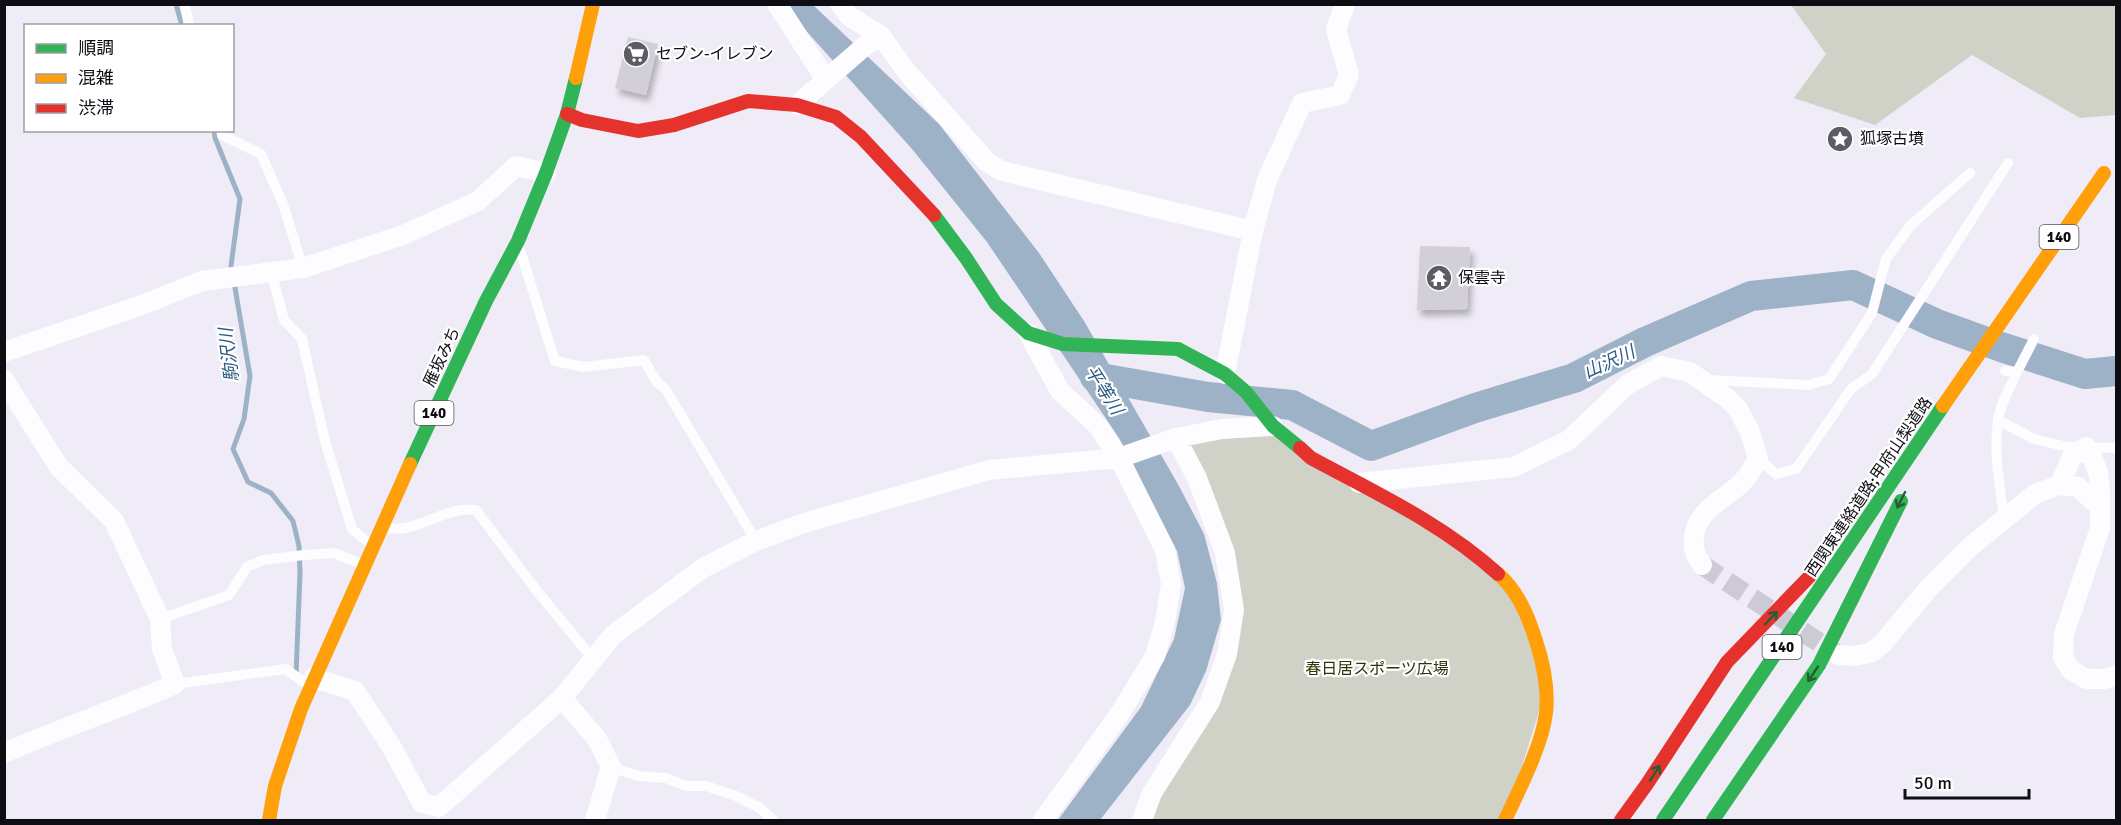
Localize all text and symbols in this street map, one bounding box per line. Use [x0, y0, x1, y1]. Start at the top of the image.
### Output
legend [24, 24, 234, 132]
text: 順調 [78, 37, 114, 59]
supermarket icon: セブン-イレブン [621, 39, 651, 69]
place label: セブン-イレブン [656, 44, 774, 64]
text: 混雑 [78, 67, 114, 89]
text: 渋滞 [78, 97, 114, 119]
place icon: 狐塚古墳 [1825, 124, 1855, 154]
place label: 狐塚古墳 [1860, 129, 1924, 149]
road number: 140 [2040, 225, 2078, 249]
temple icon: 保雲寺 [1424, 263, 1454, 293]
place label: 保雲寺 [1458, 268, 1506, 288]
street label: 雁坂みち [419, 324, 465, 390]
water label: 駒沢川 [215, 325, 243, 383]
water label: 山沢川 [1580, 340, 1640, 383]
water label: 平等川 [1080, 361, 1129, 420]
street label: 西関東連絡道路;甲府山梨道路 [1801, 393, 1937, 581]
road number: 140 [414, 401, 454, 425]
one-way arrow [1895, 491, 1907, 509]
one-way arrow [1764, 610, 1779, 625]
road number: 140 [1762, 635, 1802, 659]
park label: 春日居スポーツ広場 [1305, 659, 1449, 679]
one-way arrow [1807, 665, 1819, 682]
scale bar [1905, 762, 2030, 800]
one-way arrow [1649, 765, 1661, 782]
text: 50 m [1914, 772, 1952, 794]

